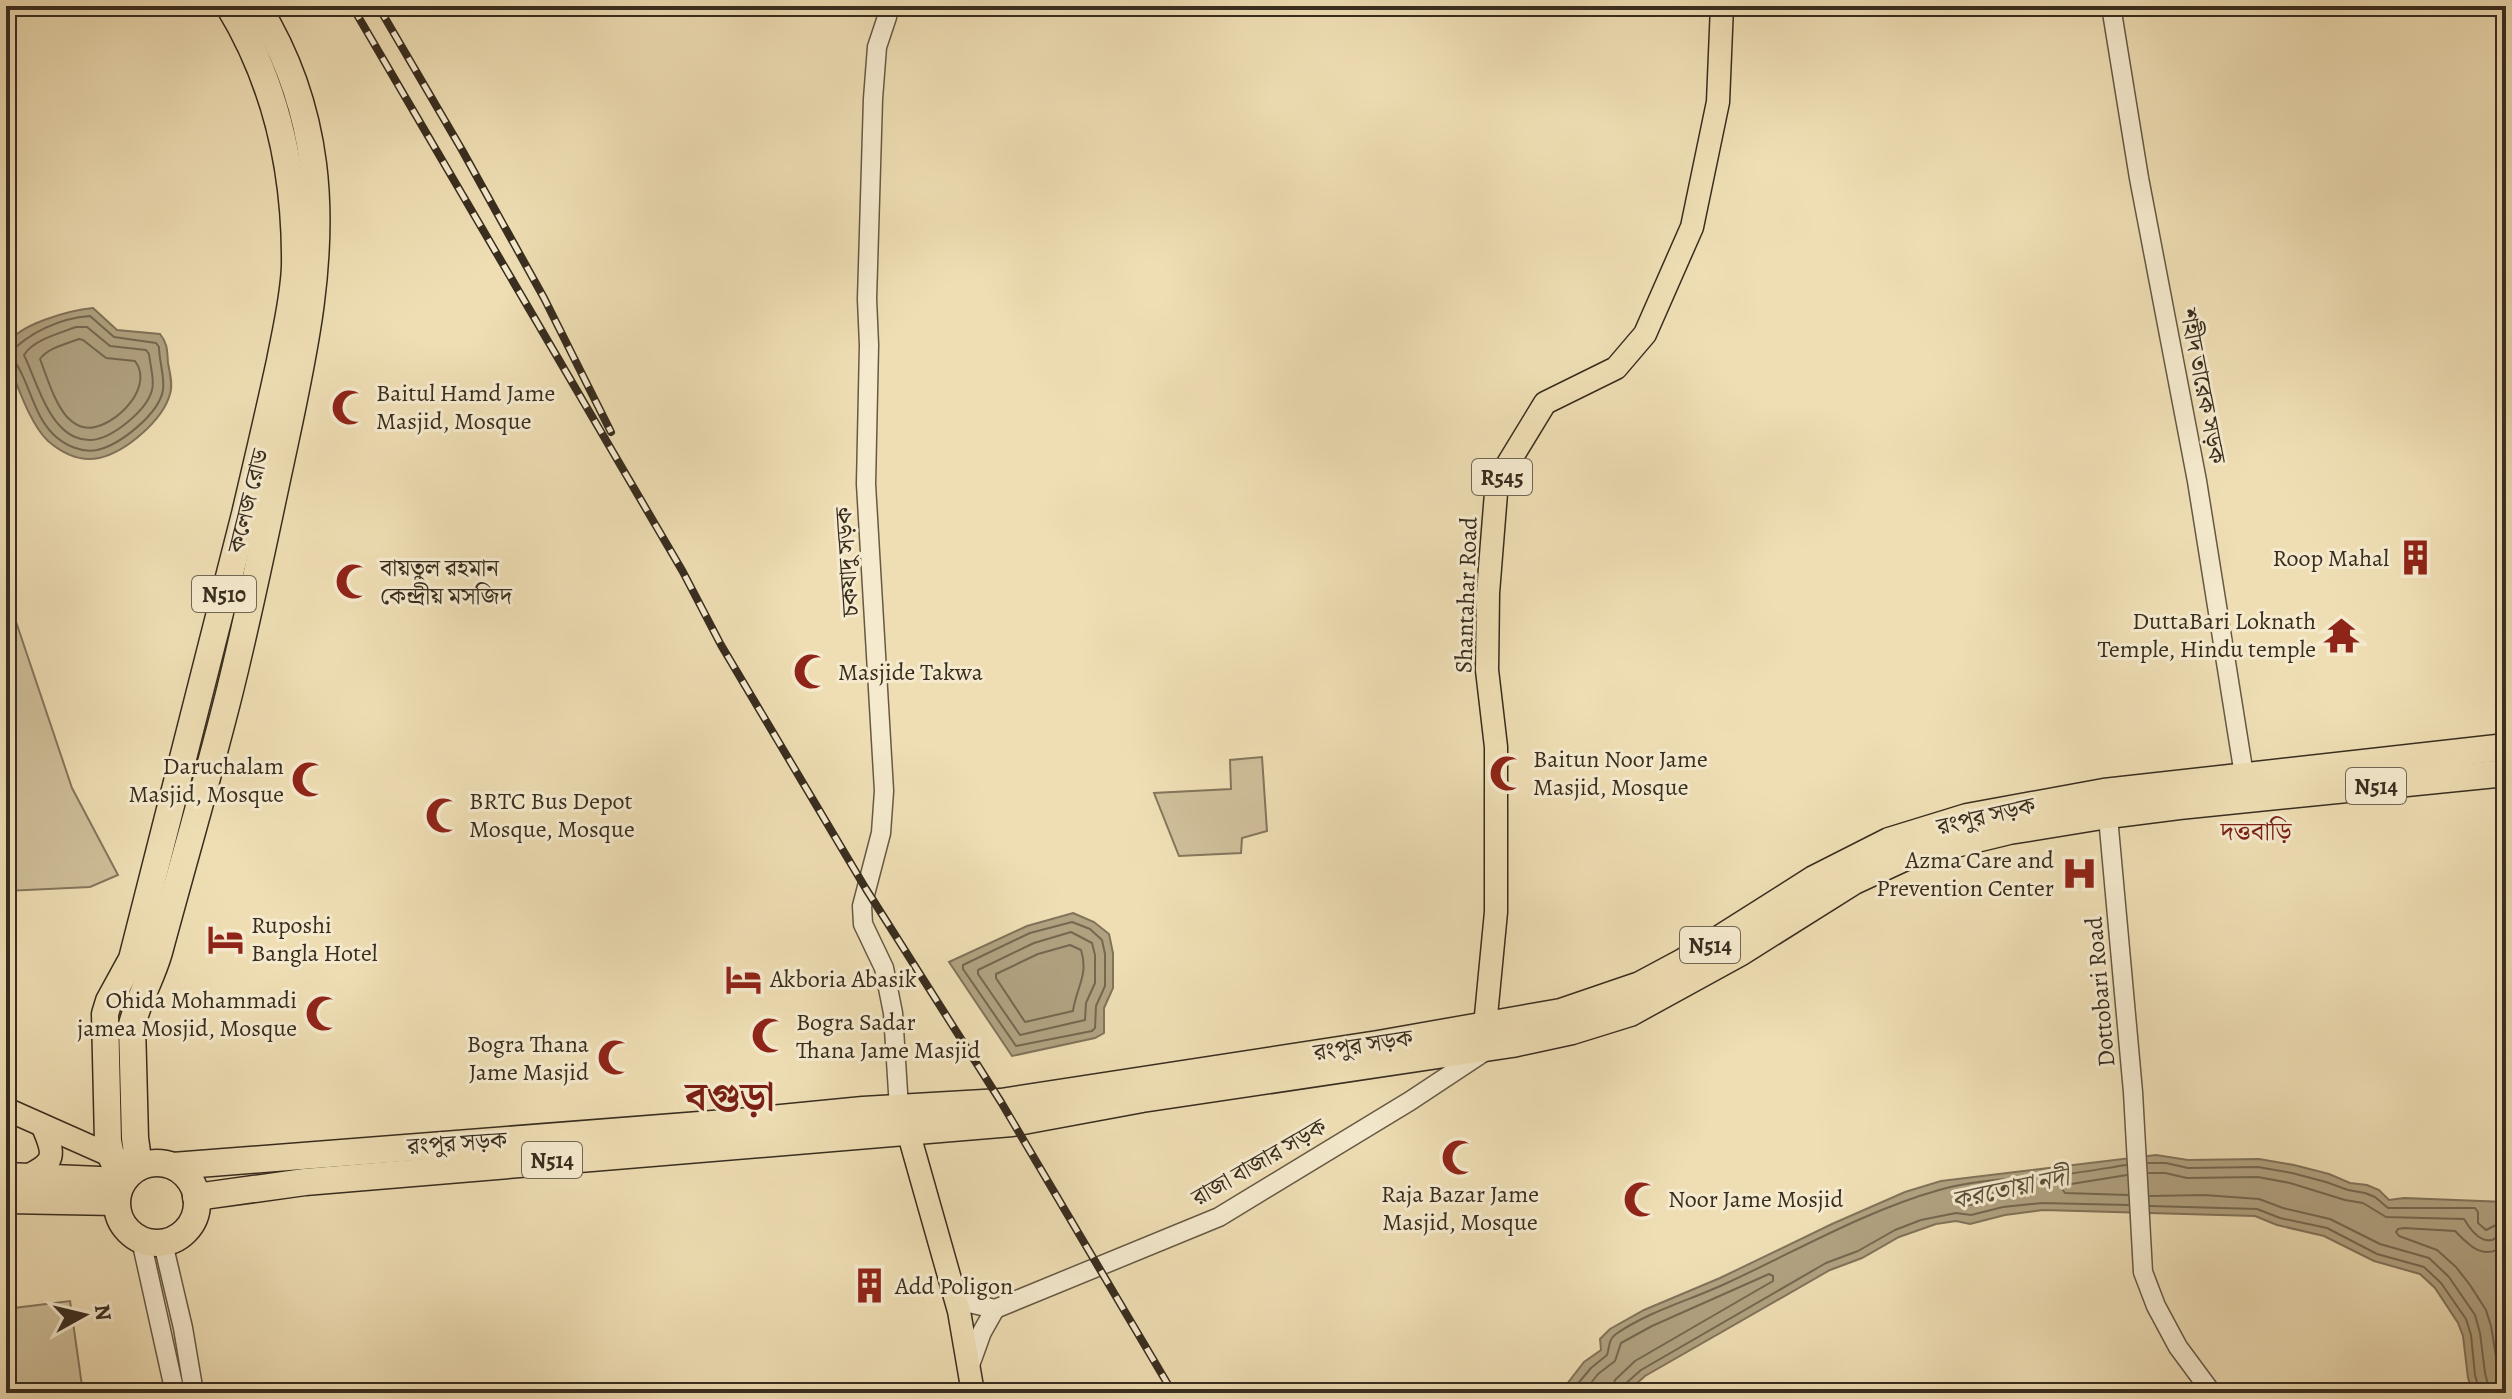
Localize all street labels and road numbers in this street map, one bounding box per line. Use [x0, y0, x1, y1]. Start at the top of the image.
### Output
street label: শহীদ তারেক সড়ক [2172, 305, 2234, 467]
street label: কলেজ রোড [219, 445, 277, 557]
road number: R545 [1472, 459, 1532, 495]
street label: চকযাদু সড়ক [827, 505, 867, 619]
street label: Shantahar Road [1447, 516, 1485, 674]
road number: N510 [192, 576, 256, 612]
road number: N514 [2346, 768, 2406, 804]
street label: রংপুর সড়ক [1933, 789, 2039, 843]
street label: Dottobari Road [2077, 915, 2123, 1068]
road number: N514 [1680, 927, 1740, 963]
street label: রংপুর সড়ক [1310, 1021, 1416, 1069]
street label: রাজা বাজার সড়ক [1185, 1110, 1333, 1214]
street label: রংপুর সড়ক [405, 1123, 509, 1163]
road number: N514 [522, 1142, 582, 1178]

